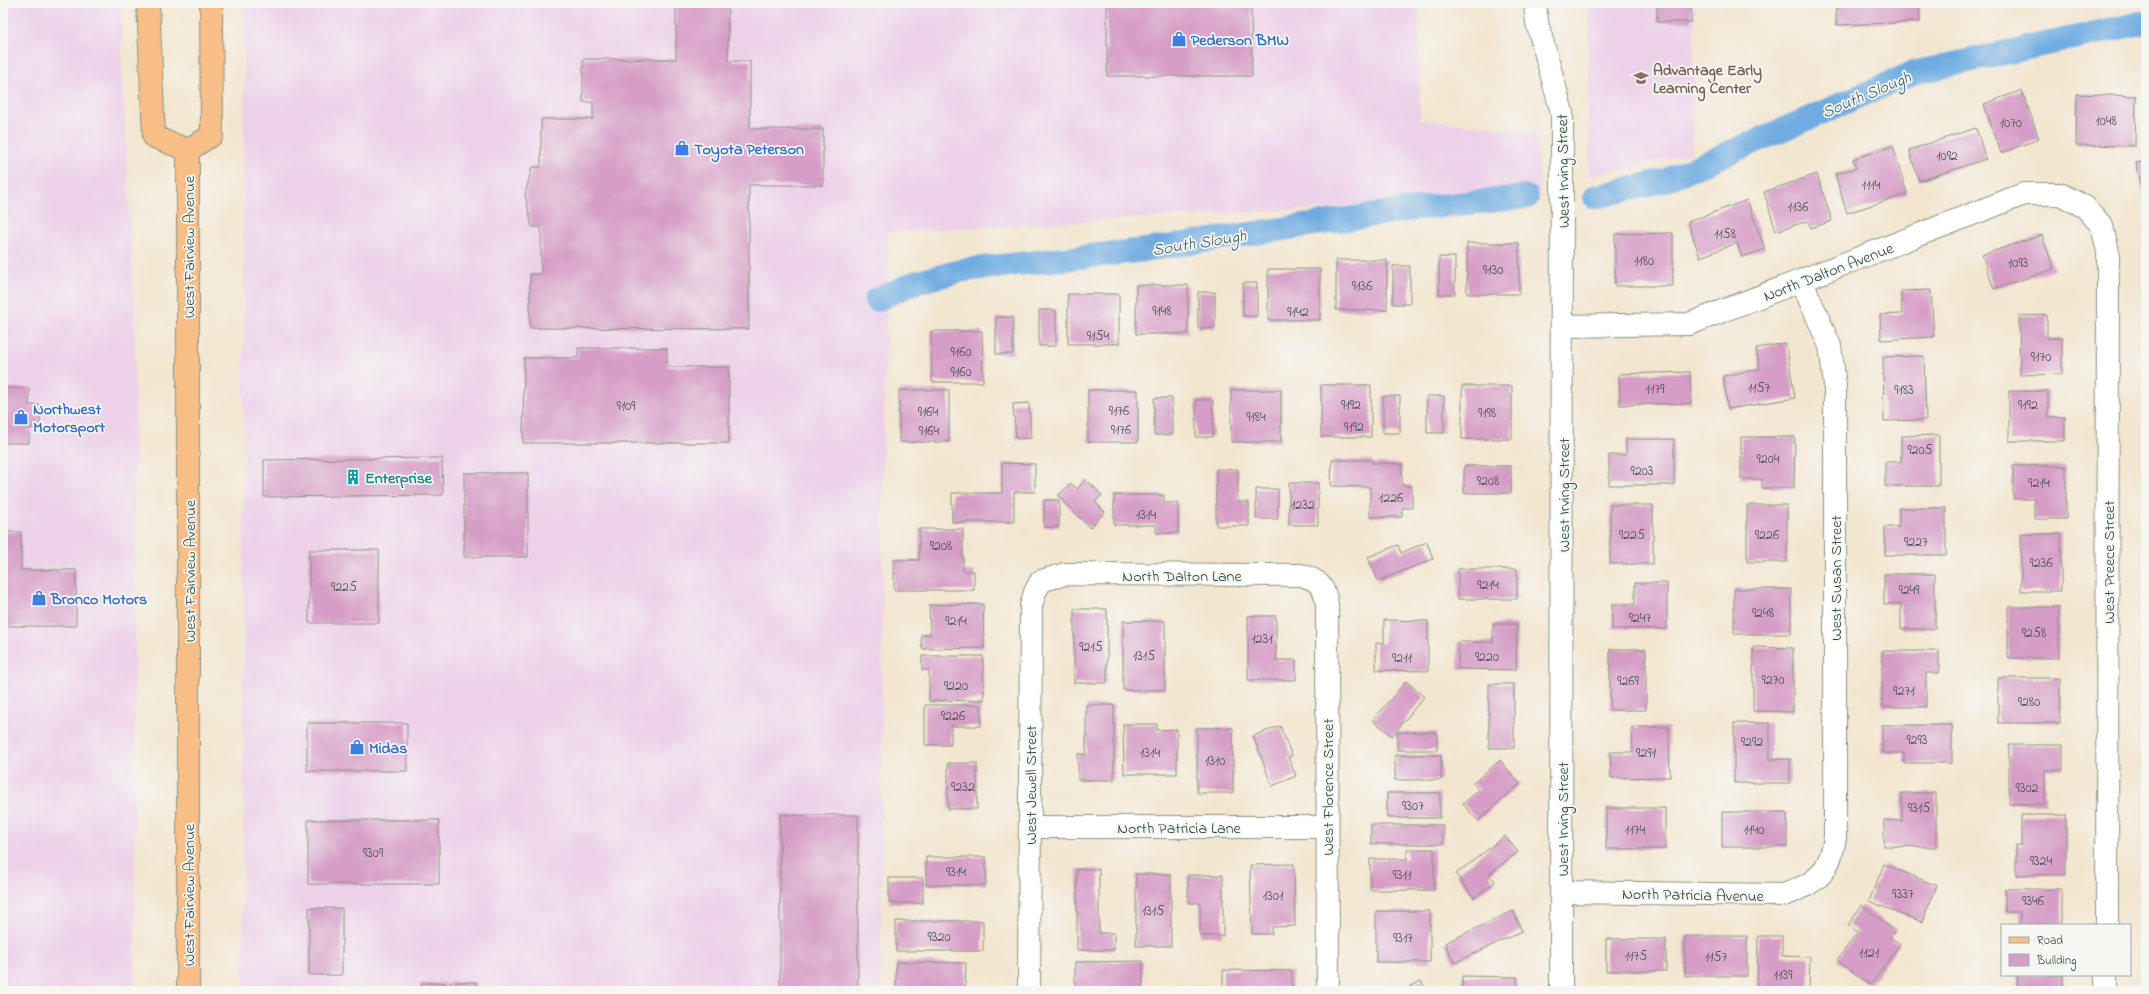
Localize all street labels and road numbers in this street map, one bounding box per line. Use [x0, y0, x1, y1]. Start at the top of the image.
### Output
street label: West Irving Street [1551, 113, 1577, 228]
street label: West Fairview Avenue [178, 175, 202, 318]
street label: North Dalton Avenue [1760, 237, 1898, 309]
street label: West Irving Street [1553, 437, 1577, 552]
street label: West Fairview Avenue [179, 499, 203, 642]
street label: West Preece Street [2098, 500, 2122, 624]
street label: West Susan Street [1825, 515, 1849, 641]
street label: North Dalton Lane [1122, 565, 1242, 589]
street label: West Florence Street [1317, 718, 1341, 856]
street label: West Jewell Street [1020, 725, 1044, 845]
street label: West Irving Street [1552, 761, 1576, 876]
street label: North Patricia Lane [1117, 817, 1242, 841]
street label: West Fairview Avenue [178, 823, 202, 966]
street label: North Patricia Avenue [1622, 883, 1765, 909]

